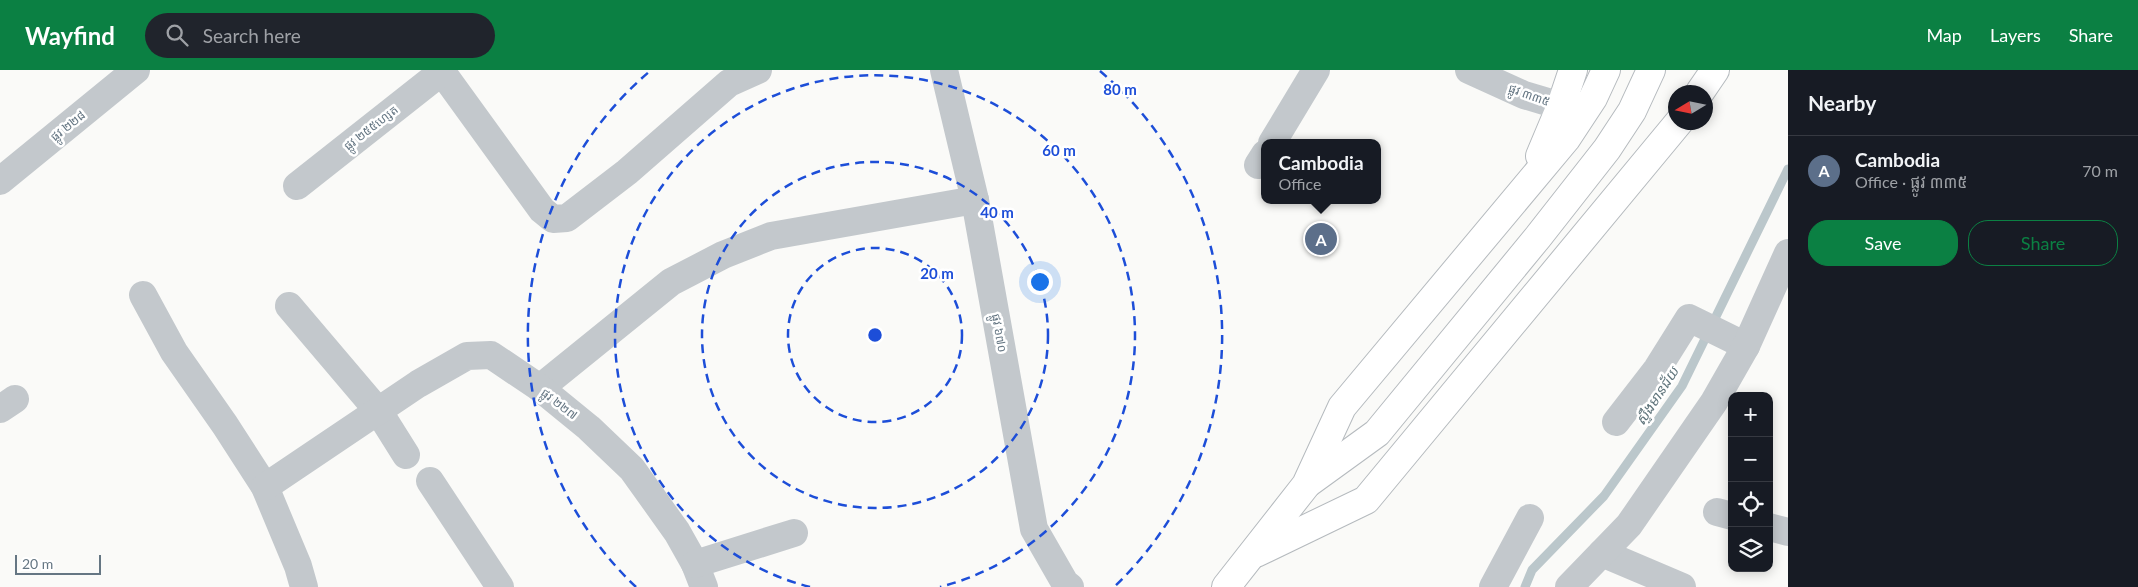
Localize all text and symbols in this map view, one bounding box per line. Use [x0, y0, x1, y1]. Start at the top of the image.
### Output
search box [145, 13, 495, 58]
text: Wayfind [25, 21, 115, 50]
icon: search [163, 21, 191, 49]
text: Search here [203, 24, 301, 47]
text: Map [1926, 24, 1962, 46]
text: Layers [1990, 24, 2041, 46]
text: Share [2069, 24, 2113, 46]
text: 80 m [1103, 80, 1137, 98]
street label: ផ្លូវ ៣៣៥ [1505, 80, 1552, 112]
north arrow [1668, 85, 1713, 130]
text: Nearby [1808, 90, 1876, 115]
street label: ផ្លូវ ២៥៥ហ្សេត [341, 102, 403, 156]
street label: ផ្លូវ ២២៨ [47, 107, 90, 147]
popup [1261, 139, 1381, 204]
text: 60 m [1042, 141, 1076, 159]
text: Cambodia [1855, 148, 1940, 171]
text: Cambodia [1278, 151, 1364, 174]
text: A [1818, 161, 1830, 180]
text: 70 m [2082, 161, 2118, 180]
text: Office · ផ្លូវ ៣៣៥ [1855, 172, 1967, 191]
text: Office [1278, 174, 1321, 193]
text: 40 m [980, 203, 1014, 221]
pin: A [1305, 220, 1337, 258]
button: Save [1808, 220, 1958, 266]
button: Share [1968, 220, 2118, 266]
text: 20 m [920, 264, 954, 282]
your location [1027, 269, 1053, 295]
street label: ផ្លូវ ៦៧០ [985, 312, 1010, 354]
centre of rings [866, 326, 884, 344]
water label: ស្ទឹងមានជ័យ [1631, 362, 1684, 429]
street label: ផ្លូវ ២២៧ [536, 385, 580, 425]
map controls [1728, 392, 1773, 572]
button: + [1728, 392, 1773, 437]
button: − [1728, 437, 1773, 482]
button: locate [1728, 482, 1773, 527]
button: layers [1728, 527, 1773, 572]
scale bar [15, 552, 101, 575]
text: 20 m [22, 555, 53, 572]

